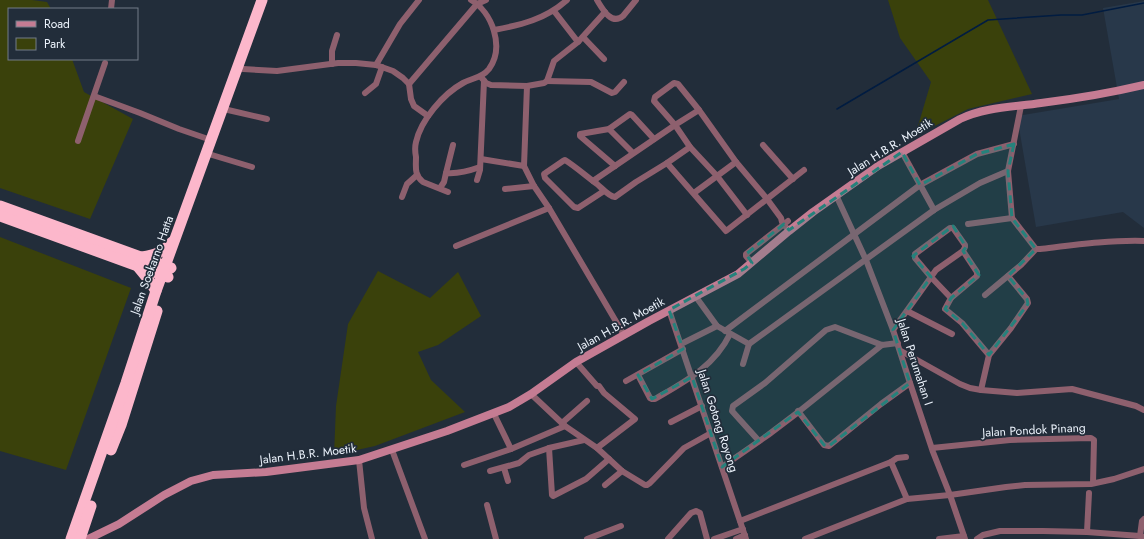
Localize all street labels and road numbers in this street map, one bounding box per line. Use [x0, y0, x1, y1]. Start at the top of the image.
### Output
street label: Jalan H.B.R. Moetik [842, 113, 937, 181]
street label: Jalan Soekarno Hatta [125, 213, 178, 319]
street label: Jalan H.B.R. Moetik [572, 292, 668, 356]
street label: Jalan Perumahan I [892, 315, 937, 408]
street label: Jalan Gotong Royong [692, 365, 743, 475]
street label: Jalan Pondok Pinang [980, 418, 1086, 442]
street label: Jalan H.B.R. Moetik [257, 439, 358, 469]

